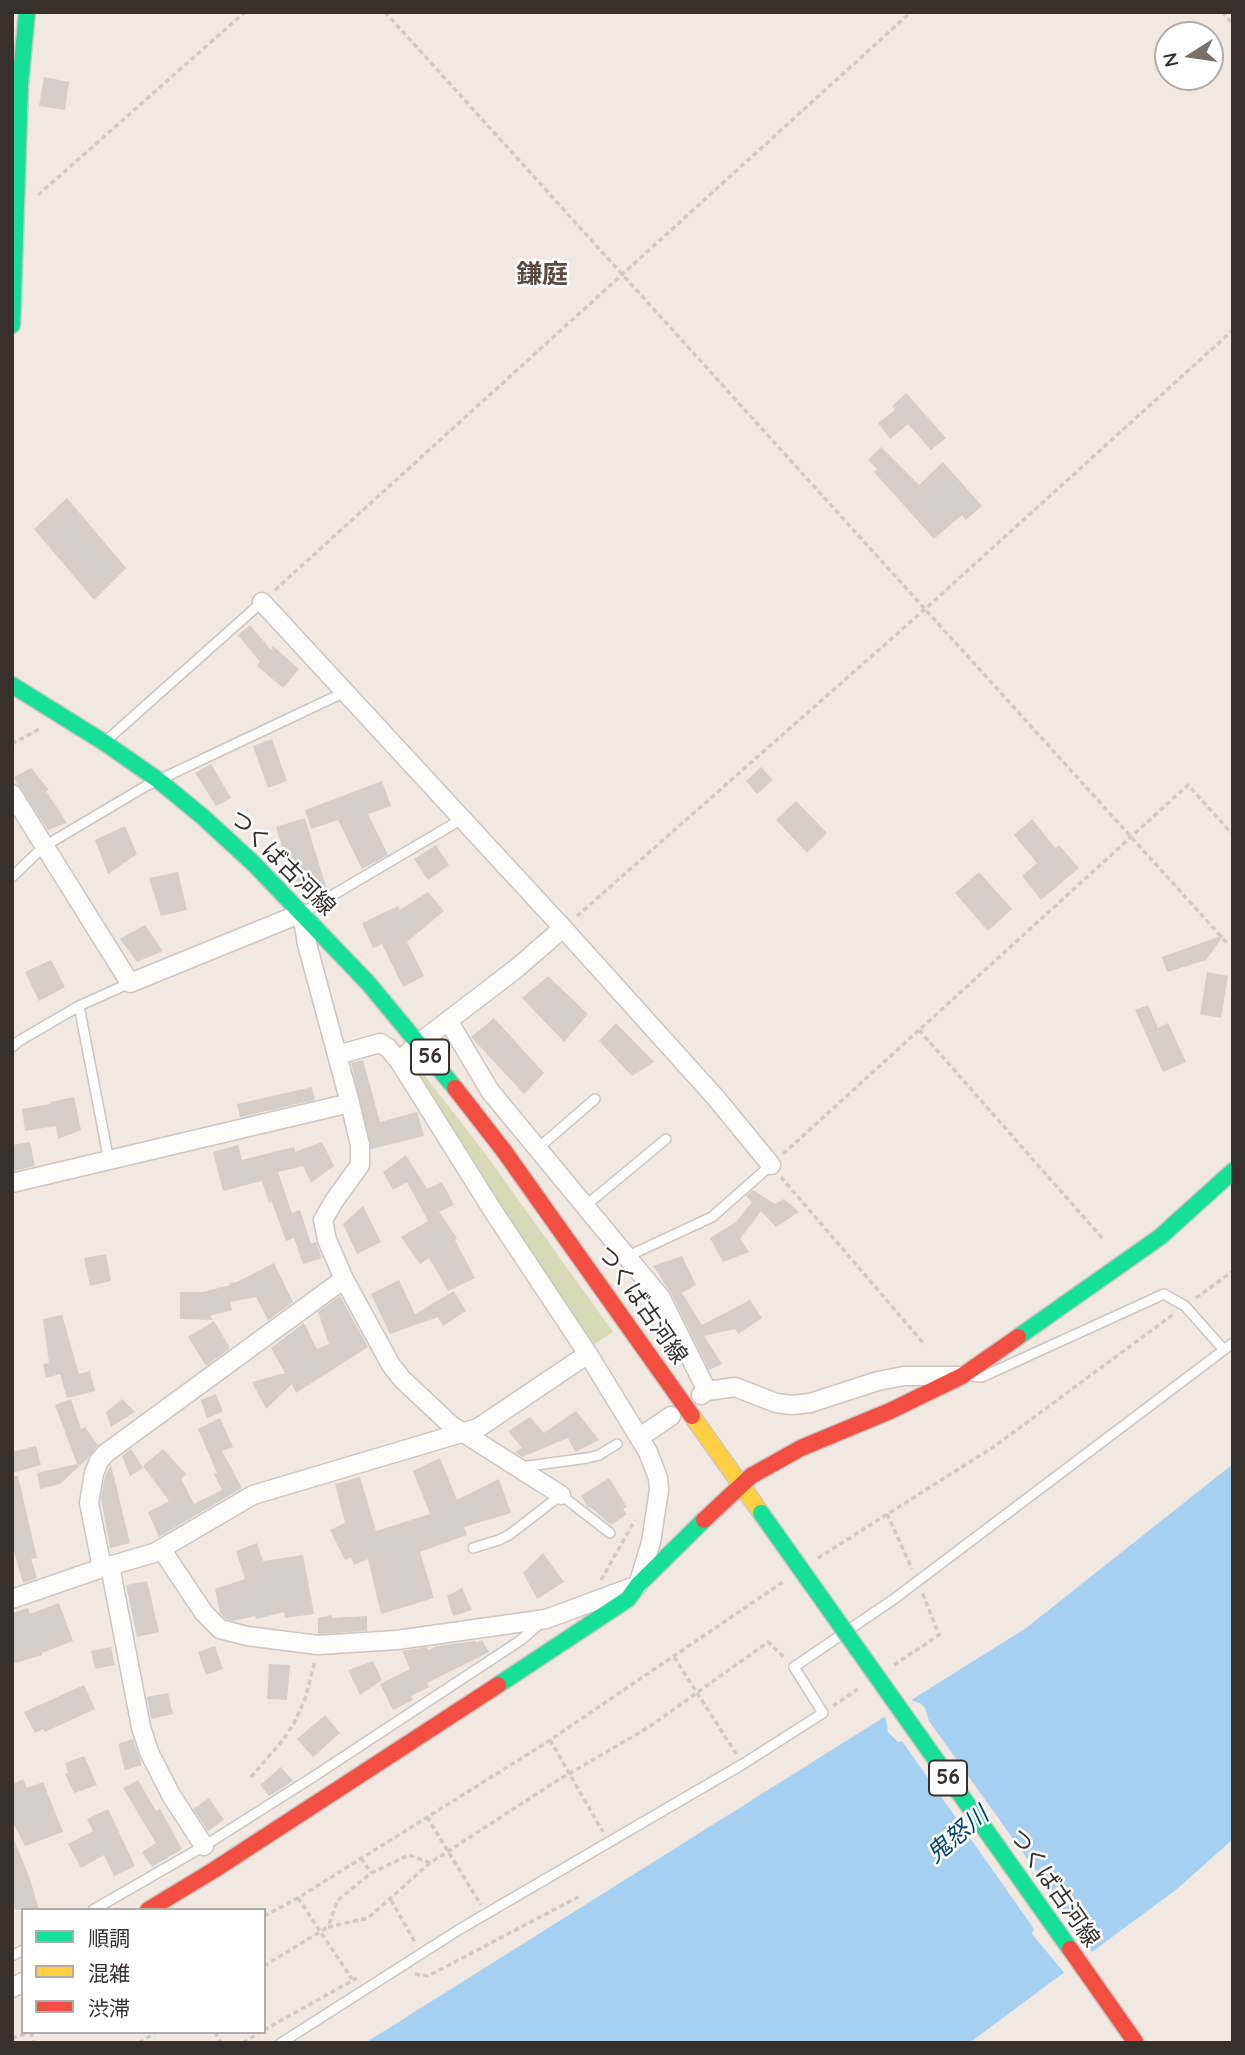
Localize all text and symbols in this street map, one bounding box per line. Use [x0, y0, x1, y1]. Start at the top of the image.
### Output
north arrow [1154, 21, 1224, 91]
text: N [1157, 51, 1184, 69]
district label: 鎌庭 [516, 259, 568, 291]
street label: つくば古河線 [223, 804, 341, 922]
road number: 56 [411, 1040, 449, 1074]
street label: つくば古河線 [591, 1241, 693, 1369]
road number: 56 [929, 1760, 967, 1796]
water label: 鬼怒川 [921, 1801, 995, 1869]
street label: つくば古河線 [1003, 1824, 1105, 1952]
legend [21, 1908, 266, 2034]
text: 順調 [88, 1925, 130, 1951]
text: 混雑 [88, 1960, 130, 1986]
text: 渋滞 [88, 1995, 130, 2021]

